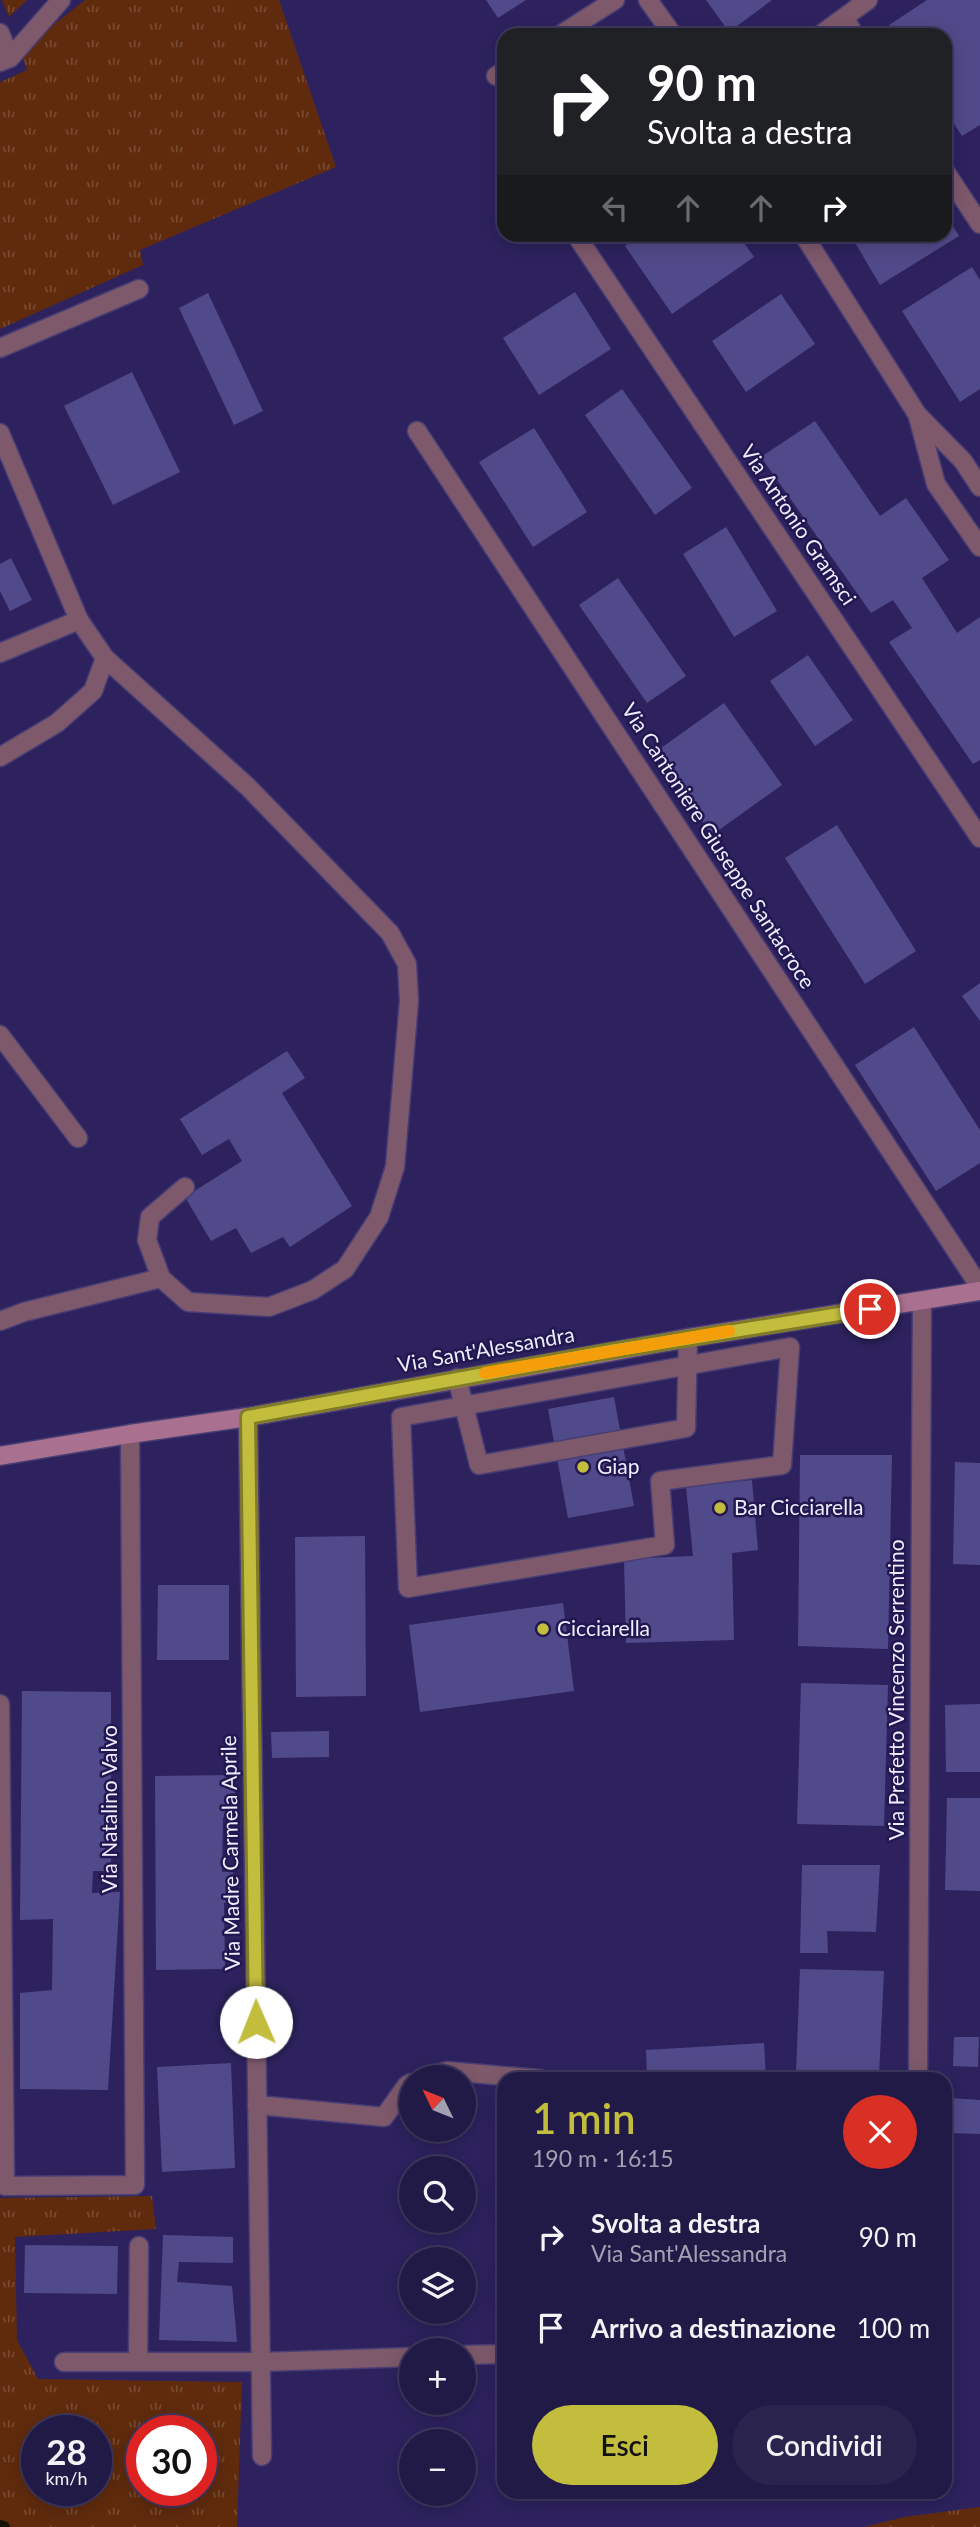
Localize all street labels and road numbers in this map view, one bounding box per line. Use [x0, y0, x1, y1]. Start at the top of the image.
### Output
street label: Via Antonio Gramsci [736, 439, 862, 609]
street label: Via Cantoniere Giuseppe Santacroce [617, 698, 821, 993]
street label: Via Sant'Alessandra [395, 1321, 576, 1376]
street label: Via Prefetto Vincenzo Serrentino [883, 1539, 908, 1841]
street label: Via Natalino Valvo [96, 1725, 121, 1893]
street label: Via Madre Carmela Aprile [215, 1735, 244, 1971]

